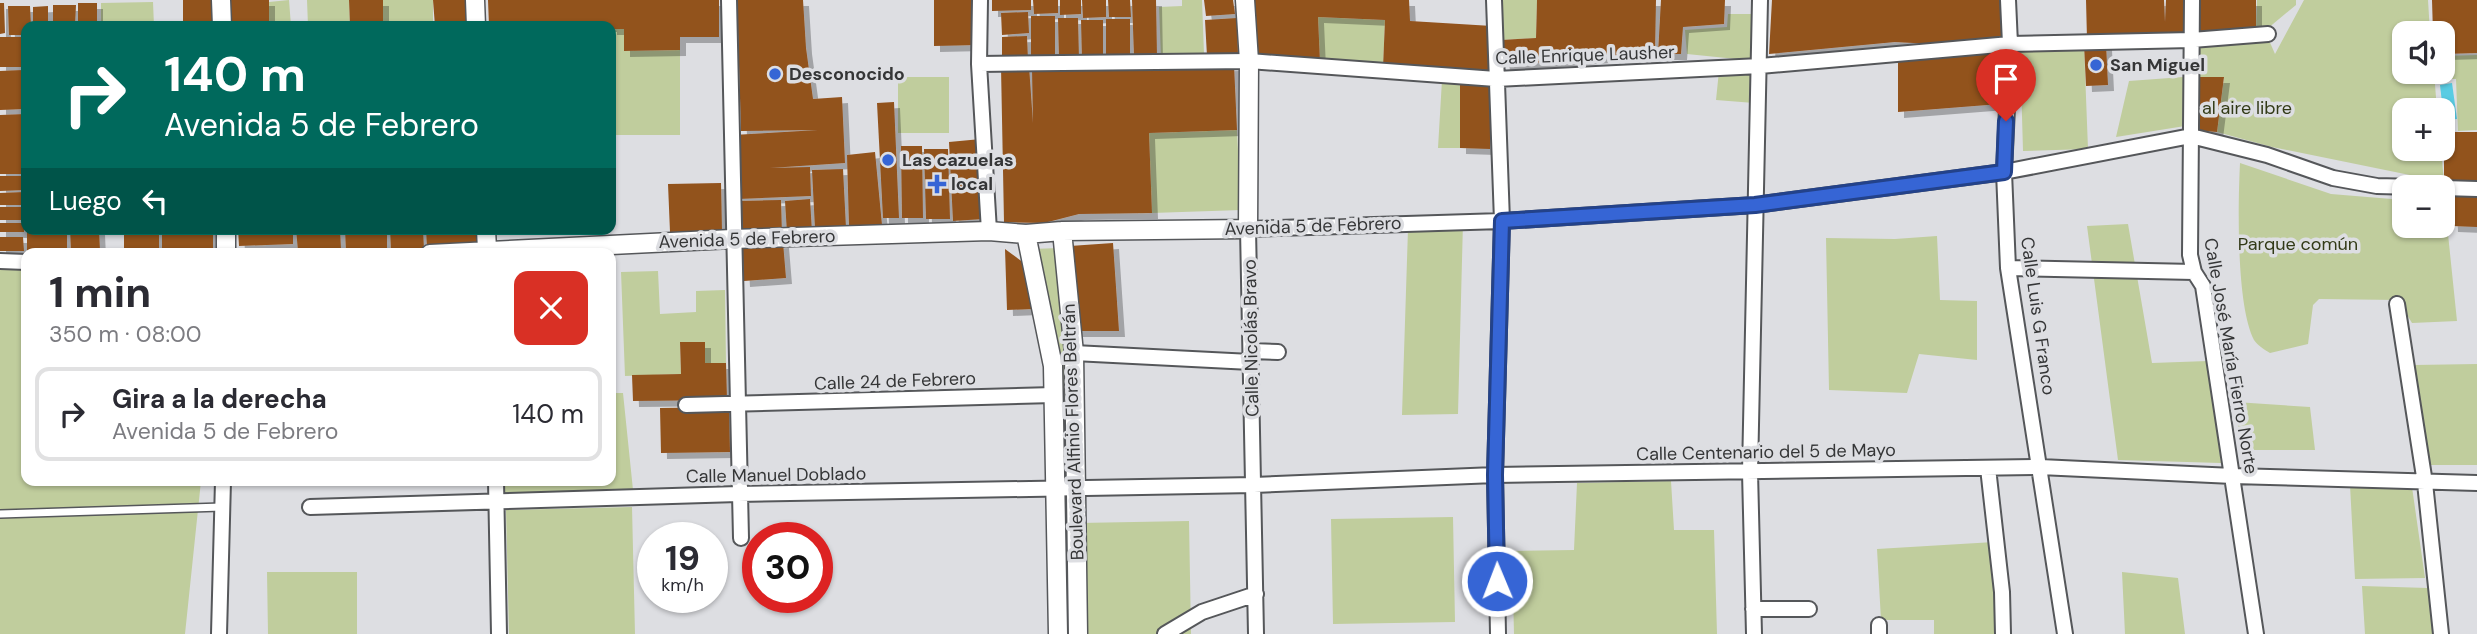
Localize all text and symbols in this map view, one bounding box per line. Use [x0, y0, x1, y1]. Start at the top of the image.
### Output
map controls [2392, 21, 2455, 238]
button: sound [2392, 21, 2455, 84]
street label: Calle Enrique Lausher [1495, 40, 1676, 70]
text: 140 m [164, 42, 306, 106]
icon: right [49, 49, 140, 140]
pin [1976, 49, 2036, 121]
place label: San Miguel [2110, 53, 2205, 77]
marker: San Miguel [2088, 57, 2104, 73]
icon: arrive [1987, 60, 2025, 98]
place label: Desconocido [789, 62, 905, 86]
marker: Desconocido [767, 66, 783, 82]
park label: al aire libre [2202, 96, 2292, 120]
button: + [2392, 98, 2455, 161]
text: Avenida 5 de Febrero [164, 104, 479, 146]
place label: Las cazuelas [902, 148, 1014, 172]
marker: Las cazuelas [880, 152, 896, 168]
place label: local [951, 172, 993, 196]
button: − [2392, 175, 2455, 238]
marker: local [929, 176, 945, 192]
icon: left [136, 182, 174, 220]
text: Luego [49, 184, 122, 218]
street label: Avenida 5 de Febrero [1224, 211, 1402, 241]
street label: Avenida 5 de Febrero [658, 224, 836, 254]
park label: Parque común [2238, 232, 2358, 256]
street label: Calle Luis G Franco [2015, 235, 2061, 397]
street label: Calle José María Fierro Norte [2198, 236, 2264, 476]
street label: Calle Nicolás Bravo [1238, 259, 1264, 417]
text: 1 min [49, 265, 151, 320]
button: close [514, 271, 588, 345]
street label: Boulevard Alfinio Flores Beltrán [1057, 303, 1089, 561]
text: 350 m · 08:00 [49, 319, 202, 349]
street label: Calle 24 de Febrero [814, 366, 976, 396]
text: Gira a la derecha [112, 382, 327, 416]
icon: right [53, 395, 91, 433]
text: 140 m [512, 397, 584, 431]
text: Avenida 5 de Febrero [112, 416, 338, 446]
street label: Calle Centenario del 5 de Mayo [1636, 438, 1896, 466]
street label: Calle Manuel Doblado [686, 461, 866, 489]
speed limit sign: 30 [742, 522, 833, 613]
text: 19 [665, 535, 700, 581]
position arrow [1460, 544, 1534, 618]
text: km/h [661, 573, 704, 597]

